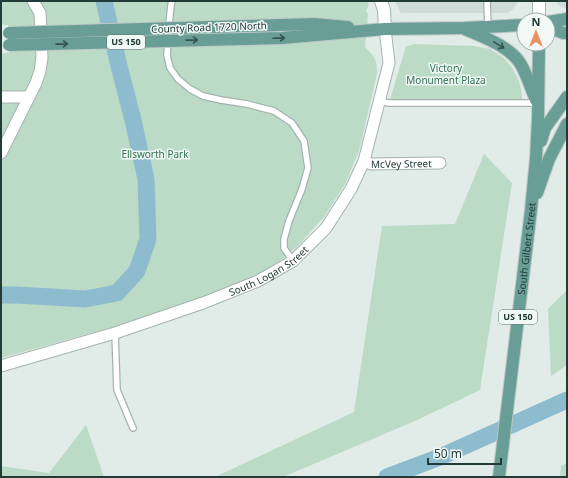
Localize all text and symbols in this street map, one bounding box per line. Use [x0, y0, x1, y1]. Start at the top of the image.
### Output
north arrow [516, 12, 556, 52]
text: N [532, 14, 540, 29]
street label: County Road 1720 North [151, 18, 267, 36]
one-way arrow [272, 34, 285, 42]
road number: US 150 [107, 35, 145, 49]
one-way arrow [185, 36, 198, 44]
one-way arrow [55, 40, 68, 47]
one-way arrow [493, 42, 505, 50]
park label: Victory Monument Plaza [406, 61, 486, 87]
park label: Ellsworth Park [121, 147, 189, 161]
street label: McVey Street [371, 156, 432, 171]
street label: South Gilbert Street [514, 202, 539, 296]
street label: South Logan Street [227, 242, 312, 299]
road number: US 150 [499, 310, 537, 324]
scale bar [428, 440, 501, 466]
text: 50 m [434, 445, 462, 462]

